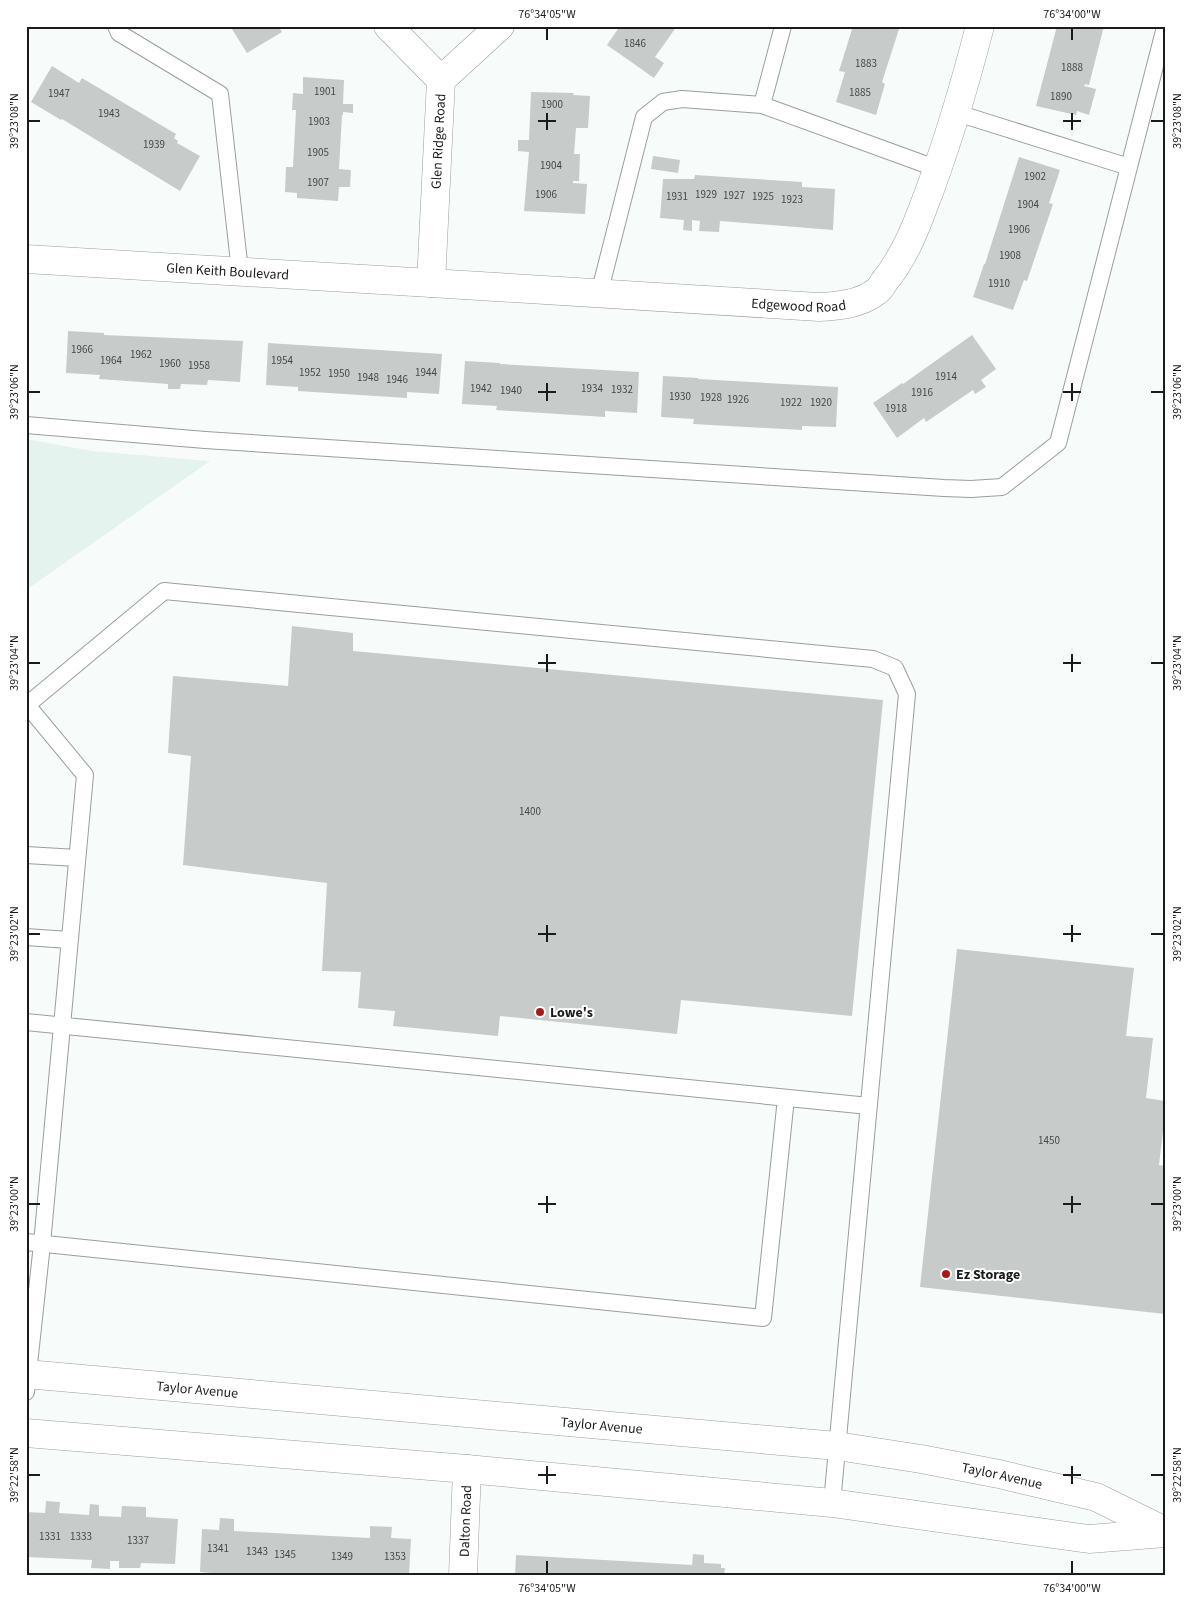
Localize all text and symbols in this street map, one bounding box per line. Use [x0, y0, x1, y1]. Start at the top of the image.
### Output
text: 76°34'05"W [518, 6, 576, 23]
text: 76°34'00"W [1043, 6, 1101, 23]
house number: 1846 [624, 36, 646, 51]
house number: 1883 [855, 56, 877, 71]
house number: 1888 [1061, 60, 1083, 75]
house number: 1901 [314, 84, 336, 99]
house number: 1885 [849, 85, 871, 100]
house number: 1947 [48, 86, 70, 101]
house number: 1890 [1050, 89, 1072, 104]
text: 39°23'08"N [6, 93, 23, 149]
street label: Glen Ridge Road [427, 93, 451, 189]
text: 39°23'08"N [1169, 93, 1186, 149]
house number: 1900 [541, 97, 563, 112]
house number: 1943 [98, 106, 120, 121]
house number: 1903 [308, 114, 330, 129]
house number: 1939 [143, 137, 165, 152]
house number: 1905 [307, 145, 329, 160]
house number: 1904 [540, 158, 562, 173]
house number: 1902 [1024, 169, 1046, 184]
house number: 1907 [307, 175, 329, 190]
house number: 1906 [535, 187, 557, 202]
house number: 1929 [695, 187, 717, 202]
house number: 1927 [723, 188, 745, 203]
house number: 1931 [666, 189, 688, 204]
house number: 1925 [752, 189, 774, 204]
house number: 1923 [781, 192, 803, 207]
house number: 1904 [1017, 197, 1039, 212]
house number: 1906 [1008, 222, 1030, 237]
house number: 1908 [999, 248, 1021, 263]
street label: Glen Keith Boulevard [166, 258, 290, 286]
house number: 1910 [988, 276, 1010, 291]
street label: Edgewood Road [751, 294, 848, 318]
house number: 1966 [71, 342, 93, 357]
house number: 1962 [130, 347, 152, 362]
house number: 1964 [100, 353, 122, 368]
house number: 1954 [271, 353, 293, 368]
house number: 1960 [159, 356, 181, 371]
house number: 1958 [188, 358, 210, 373]
text: 39°23'06"N [6, 364, 23, 420]
text: 39°23'06"N [1169, 364, 1186, 420]
house number: 1952 [299, 365, 321, 380]
house number: 1944 [415, 365, 437, 380]
house number: 1950 [328, 366, 350, 381]
house number: 1914 [935, 369, 957, 384]
house number: 1948 [357, 370, 379, 385]
house number: 1946 [386, 372, 408, 387]
house number: 1942 [470, 381, 492, 396]
house number: 1934 [581, 381, 603, 396]
house number: 1932 [611, 382, 633, 397]
house number: 1940 [500, 383, 522, 398]
house number: 1916 [911, 385, 933, 400]
house number: 1930 [669, 389, 691, 404]
house number: 1928 [700, 390, 722, 405]
house number: 1926 [727, 392, 749, 407]
house number: 1922 [780, 395, 802, 410]
house number: 1920 [810, 395, 832, 410]
house number: 1918 [885, 401, 907, 416]
text: 39°23'04"N [6, 635, 23, 691]
text: 39°23'04"N [1169, 635, 1186, 691]
house number: 1400 [519, 804, 541, 819]
text: 39°23'02"N [6, 906, 23, 962]
text: 39°23'02"N [1169, 906, 1186, 962]
place label: Lowe's [550, 1003, 593, 1023]
marker: Lowe's [534, 1006, 546, 1018]
house number: 1450 [1038, 1133, 1060, 1148]
text: 39°23'00"N [6, 1176, 23, 1232]
text: 39°23'00"N [1169, 1176, 1186, 1232]
place label: Ez Storage [956, 1265, 1020, 1285]
marker: Ez Storage [940, 1268, 952, 1280]
street label: Taylor Avenue [155, 1377, 239, 1404]
street label: Taylor Avenue [560, 1413, 643, 1440]
text: 39°22'58"N [6, 1447, 23, 1503]
text: 39°22'58"N [1169, 1447, 1186, 1503]
street label: Taylor Avenue [960, 1458, 1044, 1495]
street label: Dalton Road [455, 1485, 477, 1557]
house number: 1331 [39, 1529, 61, 1544]
house number: 1333 [70, 1529, 92, 1544]
house number: 1337 [127, 1533, 149, 1548]
house number: 1341 [207, 1541, 229, 1556]
house number: 1343 [246, 1544, 268, 1559]
house number: 1345 [274, 1547, 296, 1562]
house number: 1349 [331, 1549, 353, 1564]
house number: 1353 [384, 1549, 406, 1564]
text: 76°34'05"W [518, 1580, 576, 1597]
text: 76°34'00"W [1043, 1580, 1101, 1597]

